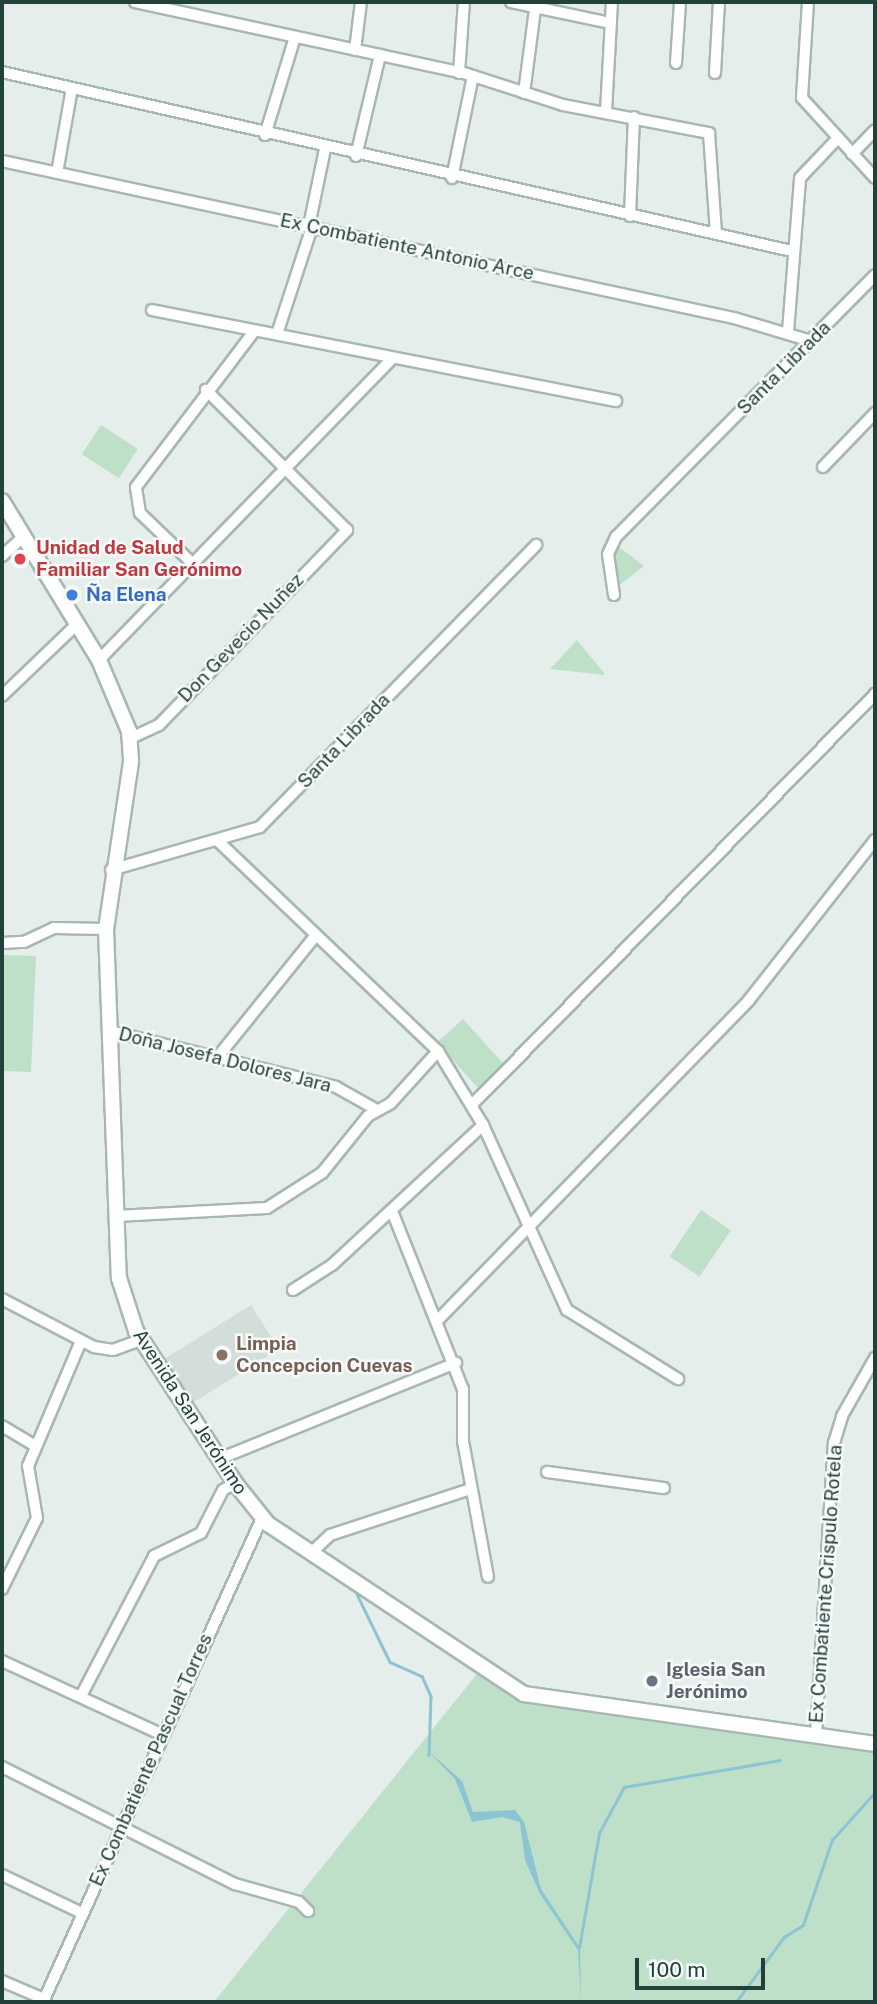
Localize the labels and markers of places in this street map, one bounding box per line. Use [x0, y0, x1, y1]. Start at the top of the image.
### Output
place label: Unidad de Salud Familiar San Gerónimo [36, 537, 242, 581]
marker: Unidad de Salud Familiar San Gerónimo [10, 549, 30, 569]
place label: Ña Elena [86, 584, 166, 606]
marker: Ña Elena [64, 587, 80, 603]
place label: Limpia Concepcion Cuevas [236, 1333, 412, 1377]
marker: Limpia Concepcion Cuevas [214, 1347, 230, 1363]
place label: Iglesia San Jerónimo [666, 1659, 766, 1703]
marker: Iglesia San Jerónimo [644, 1673, 660, 1689]

